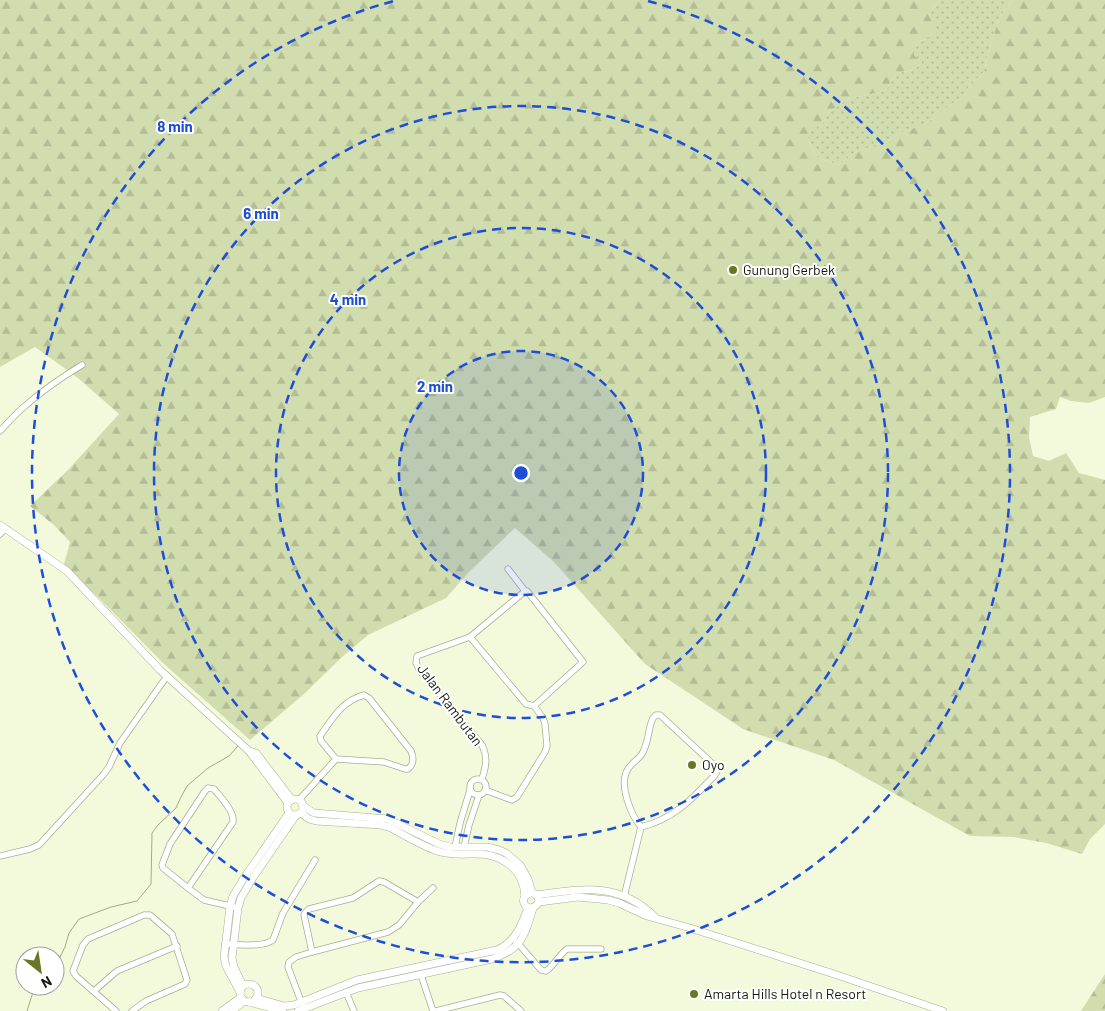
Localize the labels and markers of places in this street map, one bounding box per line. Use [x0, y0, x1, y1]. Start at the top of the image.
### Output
place label: Gunung Gerbek [743, 261, 835, 278]
marker: Gunung Gerbek [727, 264, 739, 276]
centre of rings [512, 464, 530, 482]
place label: Oyo [702, 756, 725, 773]
marker: Oyo [686, 759, 698, 771]
place label: Amarta Hills Hotel n Resort [704, 985, 866, 1002]
marker: Amarta Hills Hotel n Resort [688, 988, 700, 1000]

